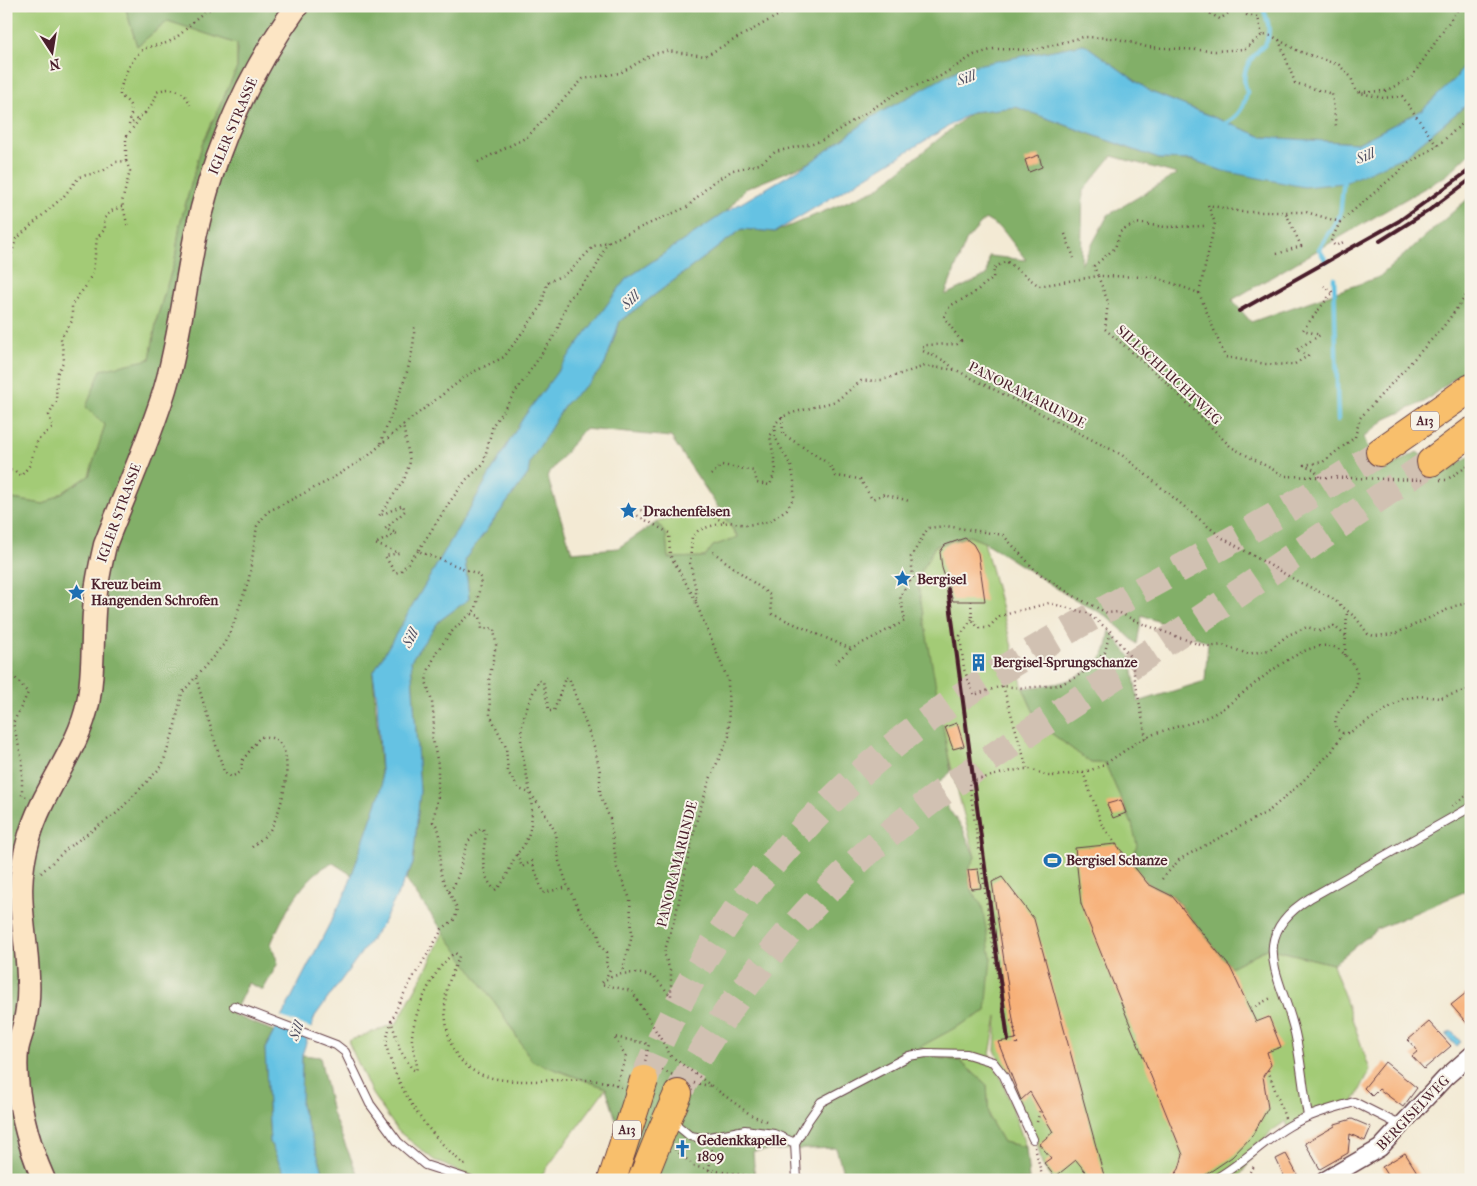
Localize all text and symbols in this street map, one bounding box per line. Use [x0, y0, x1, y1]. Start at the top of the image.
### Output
north arrow [28, 28, 78, 78]
text: N [47, 55, 62, 74]
water label: Sill [953, 65, 980, 90]
street label: IGLER STRASSE [205, 74, 261, 177]
water label: Sill [1352, 143, 1379, 168]
water label: Sill [616, 285, 645, 314]
street label: SILLSCHLUCHTWEG [1113, 322, 1226, 429]
street label: PANORAMARUNDE [965, 358, 1089, 432]
road number: A13 [1411, 412, 1439, 431]
street label: IGLER STRASSE [93, 461, 145, 565]
place icon: Drachenfelsen [619, 501, 639, 521]
place label: Drachenfelsen [643, 503, 731, 520]
place icon: Bergisel [893, 569, 913, 589]
place label: Bergisel [917, 571, 967, 588]
place label: Kreuz beim Hangenden Schrofen [91, 576, 219, 609]
place icon: Kreuz beim Hangenden Schrofen [67, 582, 87, 602]
water label: Sill [397, 623, 423, 651]
building icon: Bergisel-Sprungschanze [969, 652, 989, 672]
place label: Bergisel-Sprungschanze [993, 654, 1137, 671]
street label: PANORAMARUNDE [653, 799, 701, 929]
sports icon: Bergisel Schanze [1042, 850, 1062, 870]
place label: Bergisel Schanze [1066, 852, 1168, 869]
water label: Sill [284, 1017, 308, 1044]
street label: BERGISELWEG [1373, 1072, 1453, 1154]
road number: A13 [613, 1120, 641, 1140]
place label: Gedenkkapelle 1809 [697, 1132, 786, 1165]
church icon: Gedenkkapelle 1809 [673, 1138, 693, 1158]

